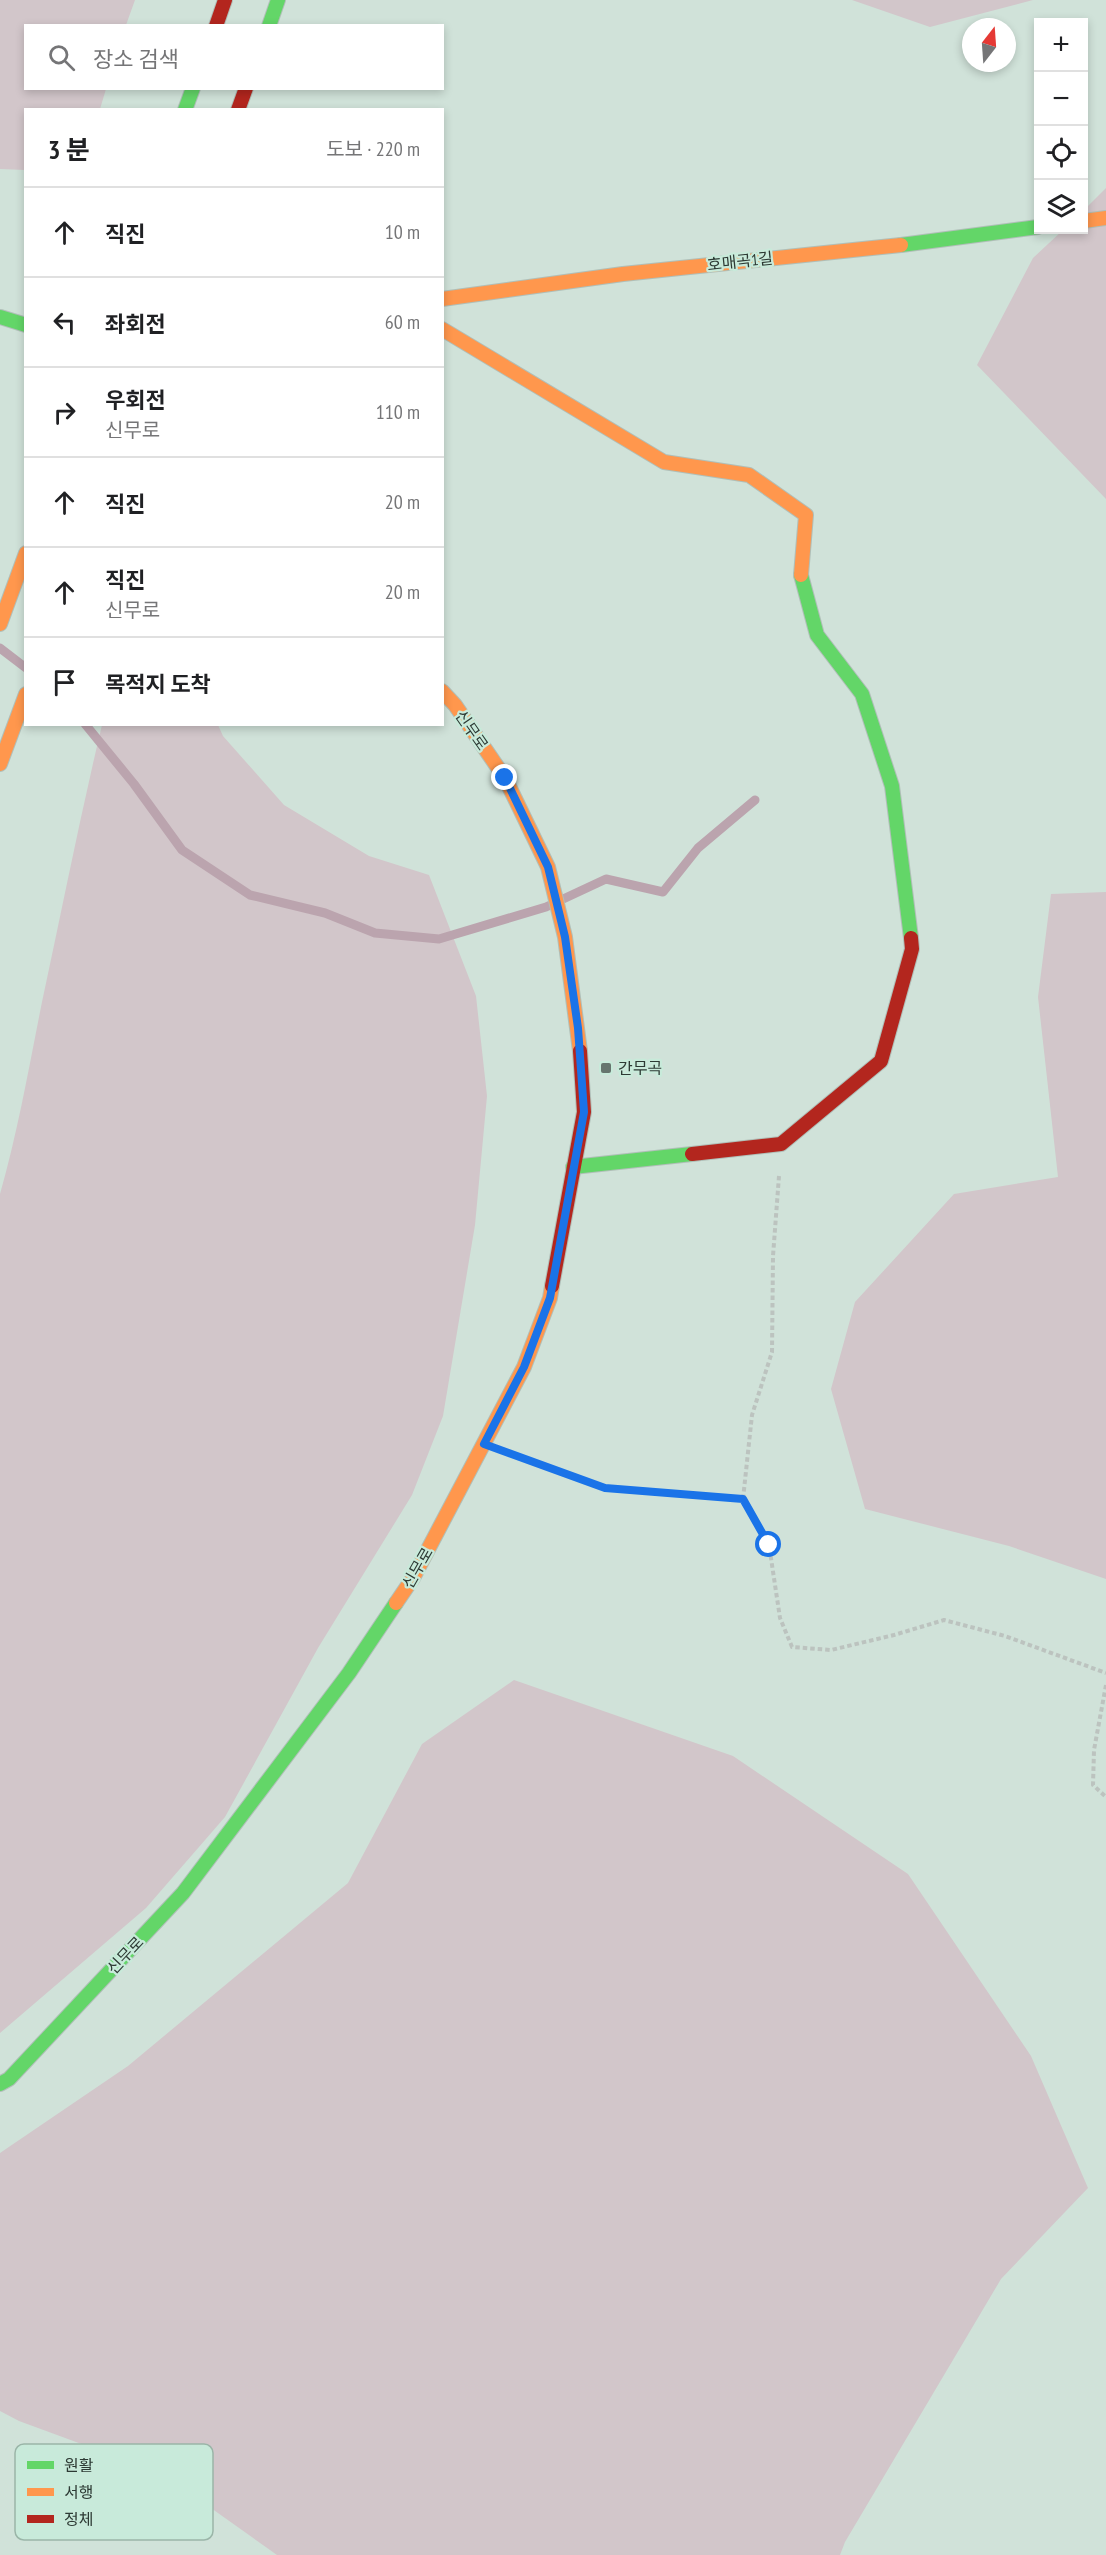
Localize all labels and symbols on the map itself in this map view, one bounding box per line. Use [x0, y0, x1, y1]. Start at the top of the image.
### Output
north arrow [962, 18, 1016, 72]
street label: 호매곡1길 [706, 248, 774, 274]
street label: 신무로 [451, 706, 493, 754]
route end [491, 764, 517, 790]
place label: 간무곡 [618, 1058, 662, 1078]
marker: 간무곡 [599, 1061, 613, 1075]
route start [755, 1531, 781, 1557]
street label: 신무로 [397, 1544, 437, 1592]
street label: 신무로 [103, 1932, 148, 1978]
legend [15, 2444, 213, 2540]
text: 원활 [64, 2455, 94, 2475]
text: 서행 [64, 2482, 93, 2502]
text: 정체 [64, 2509, 93, 2529]

